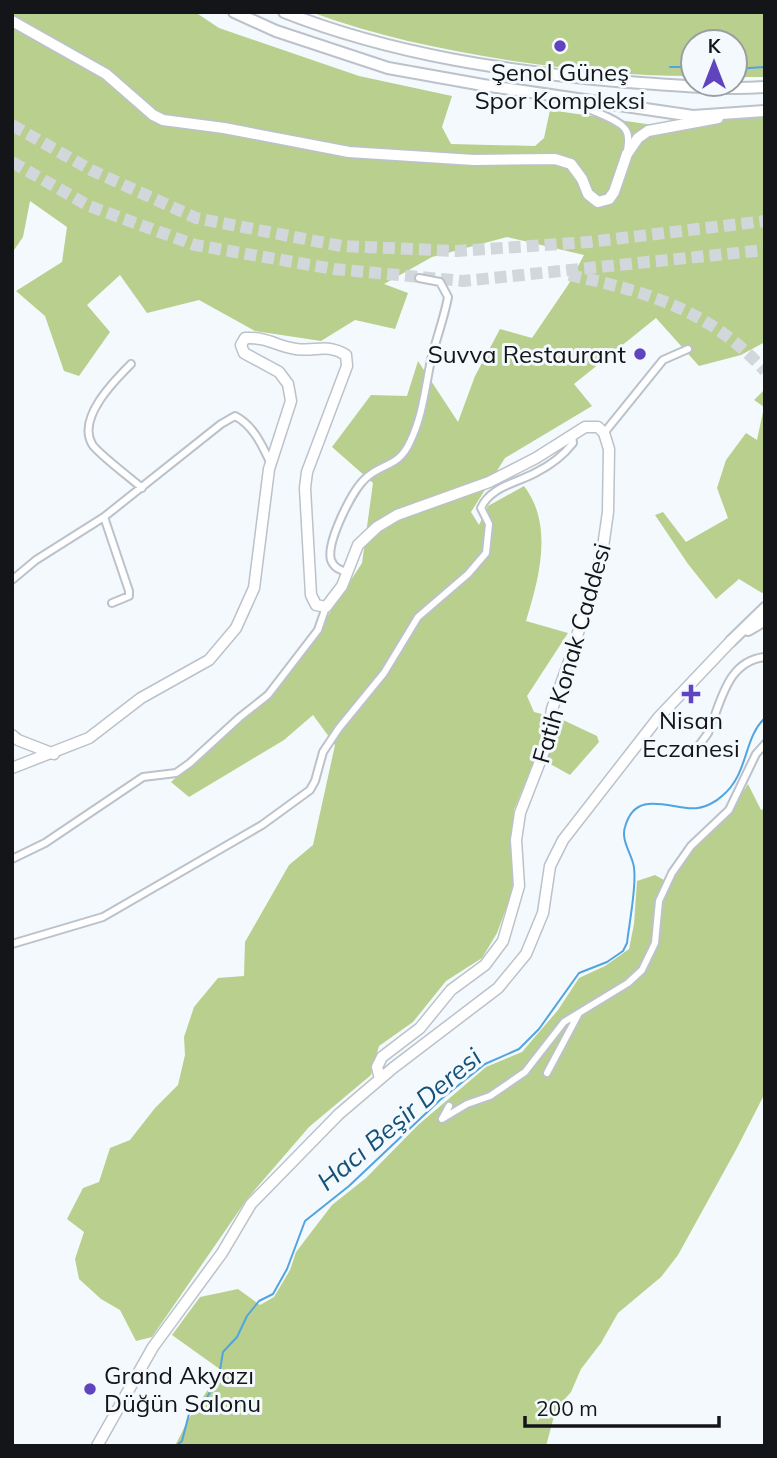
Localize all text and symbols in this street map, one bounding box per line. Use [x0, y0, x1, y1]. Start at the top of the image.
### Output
north arrow [679, 28, 749, 98]
text: K [708, 34, 722, 58]
marker: Şenol Güneş Spor Kompleksi [552, 38, 568, 54]
place label: Şenol Güneş Spor Kompleksi [475, 57, 645, 115]
place label: Suvva Restaurant [428, 339, 626, 369]
marker: Suvva Restaurant [632, 346, 648, 362]
street label: Fatih Konak Caddesi [525, 540, 617, 766]
marker: Nisan Eczanesi [683, 686, 699, 702]
place label: Nisan Eczanesi [642, 705, 740, 763]
water label: Hacı Beşir Deresi [310, 1040, 489, 1197]
place label: Grand Akyazı Düğün Salonu [104, 1360, 261, 1418]
marker: Grand Akyazı Düğün Salonu [82, 1381, 98, 1397]
scale bar [525, 1384, 719, 1428]
text: 200 m [536, 1395, 598, 1421]

